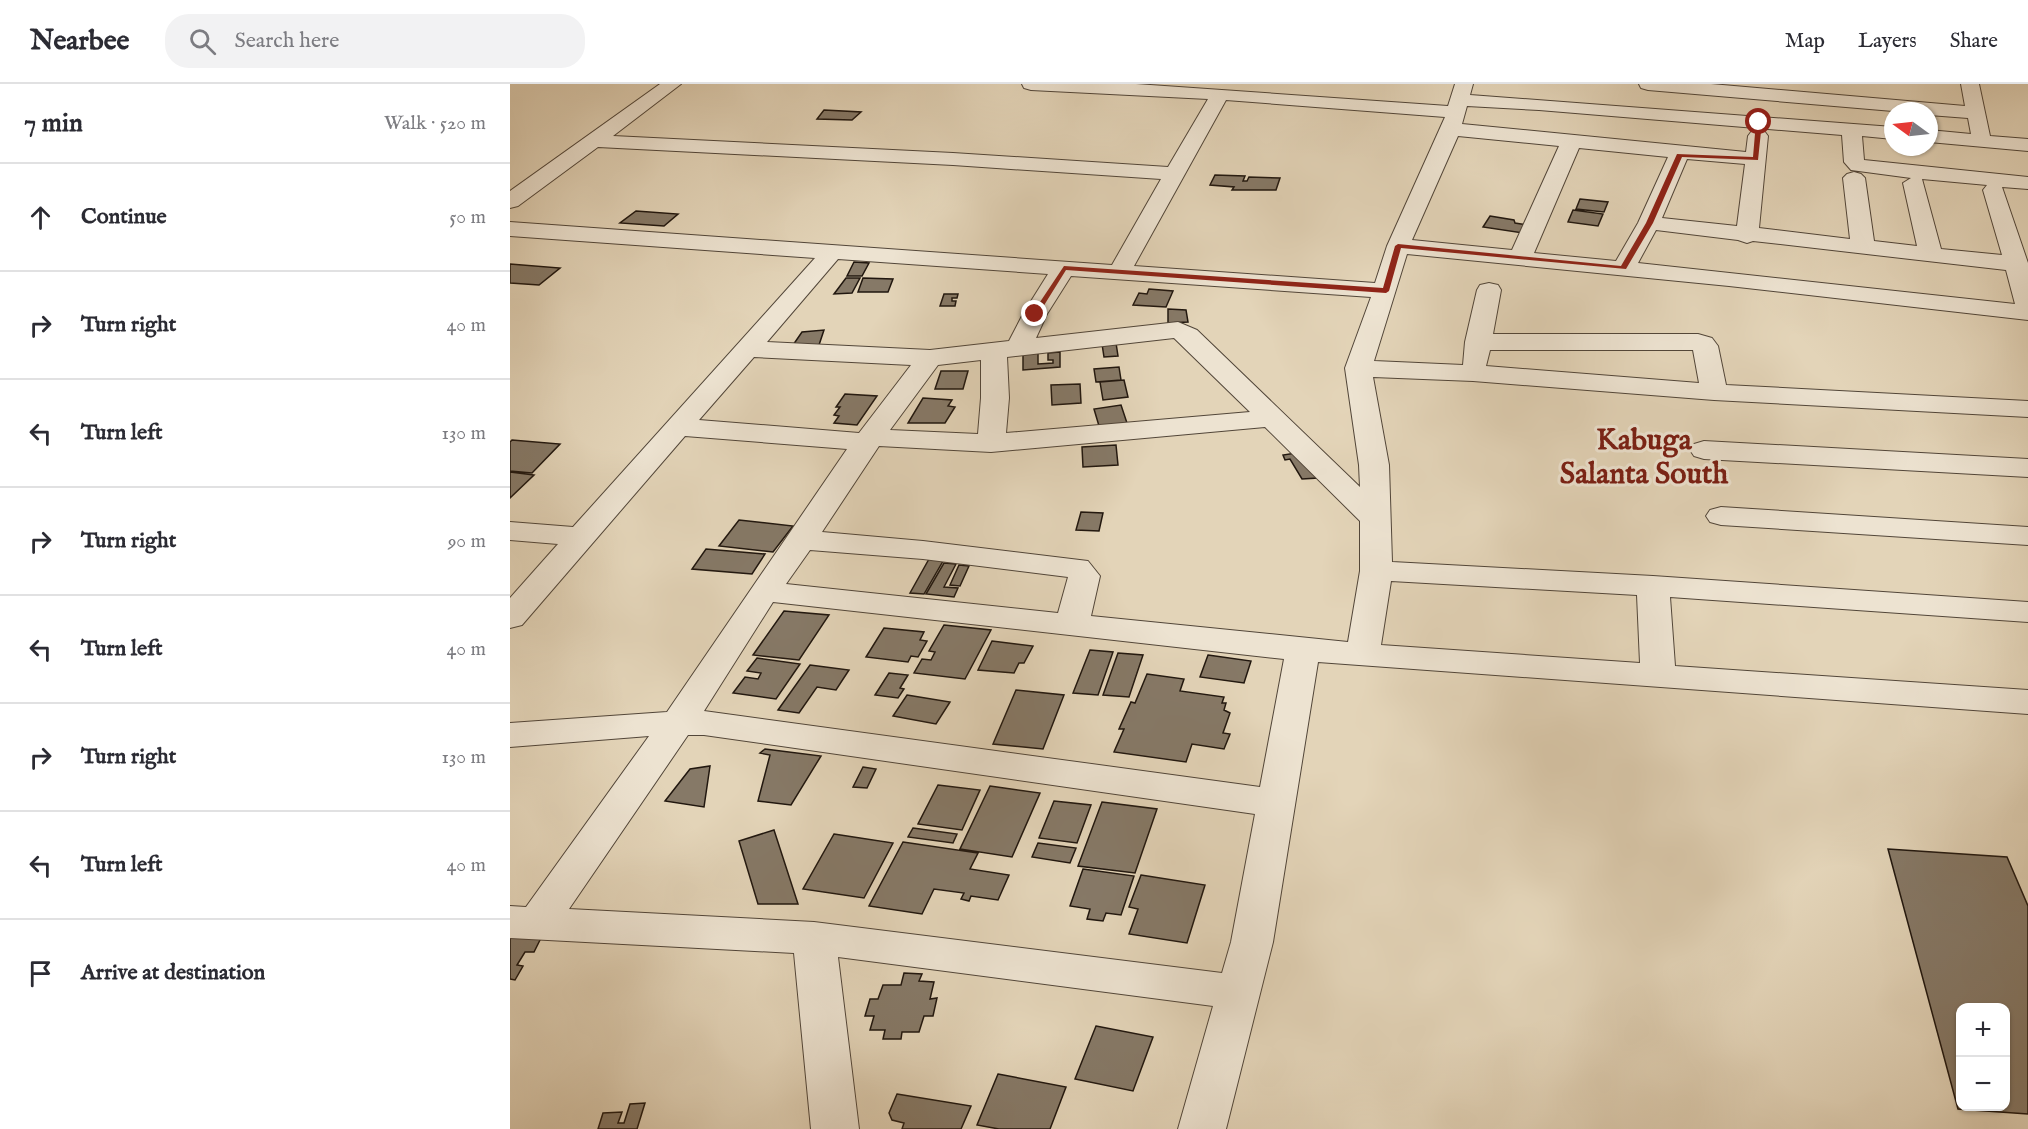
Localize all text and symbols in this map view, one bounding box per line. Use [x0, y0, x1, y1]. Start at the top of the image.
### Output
search box [165, 14, 585, 68]
text: Nearbee [30, 24, 129, 59]
icon: search [186, 25, 219, 58]
text: Search here [234, 27, 339, 55]
text: Map [1785, 28, 1825, 55]
text: Layers [1858, 28, 1917, 55]
text: Share [1950, 28, 1998, 55]
north arrow [1884, 102, 1938, 156]
text: 7 min [24, 107, 83, 140]
route start [1745, 108, 1771, 134]
text: Walk · 520 m [384, 111, 486, 136]
icon: ahead [24, 201, 57, 234]
text: Continue [81, 203, 167, 231]
text: 50 m [449, 205, 486, 230]
route end [1021, 300, 1047, 326]
icon: right [24, 309, 57, 342]
text: Turn right [81, 311, 176, 339]
text: 40 m [447, 313, 486, 338]
icon: left [24, 417, 57, 450]
text: Turn left [81, 419, 163, 447]
text: 130 m [441, 421, 486, 446]
district label: Kabuga Salanta South [1560, 422, 1729, 494]
icon: right [24, 525, 57, 558]
text: Turn right [81, 527, 176, 555]
text: 90 m [448, 529, 486, 554]
icon: left [24, 633, 57, 666]
text: Turn left [81, 635, 163, 663]
text: 40 m [447, 637, 486, 662]
icon: right [24, 741, 57, 774]
text: Turn right [81, 743, 176, 771]
text: 130 m [441, 745, 486, 770]
icon: left [24, 849, 57, 882]
text: Turn left [81, 851, 163, 879]
text: 40 m [447, 853, 486, 878]
icon: arrive [24, 957, 57, 990]
text: Arrive at destination [81, 959, 265, 987]
map controls [1956, 1003, 2010, 1111]
button: + [1956, 1003, 2010, 1057]
button: − [1956, 1057, 2010, 1111]

